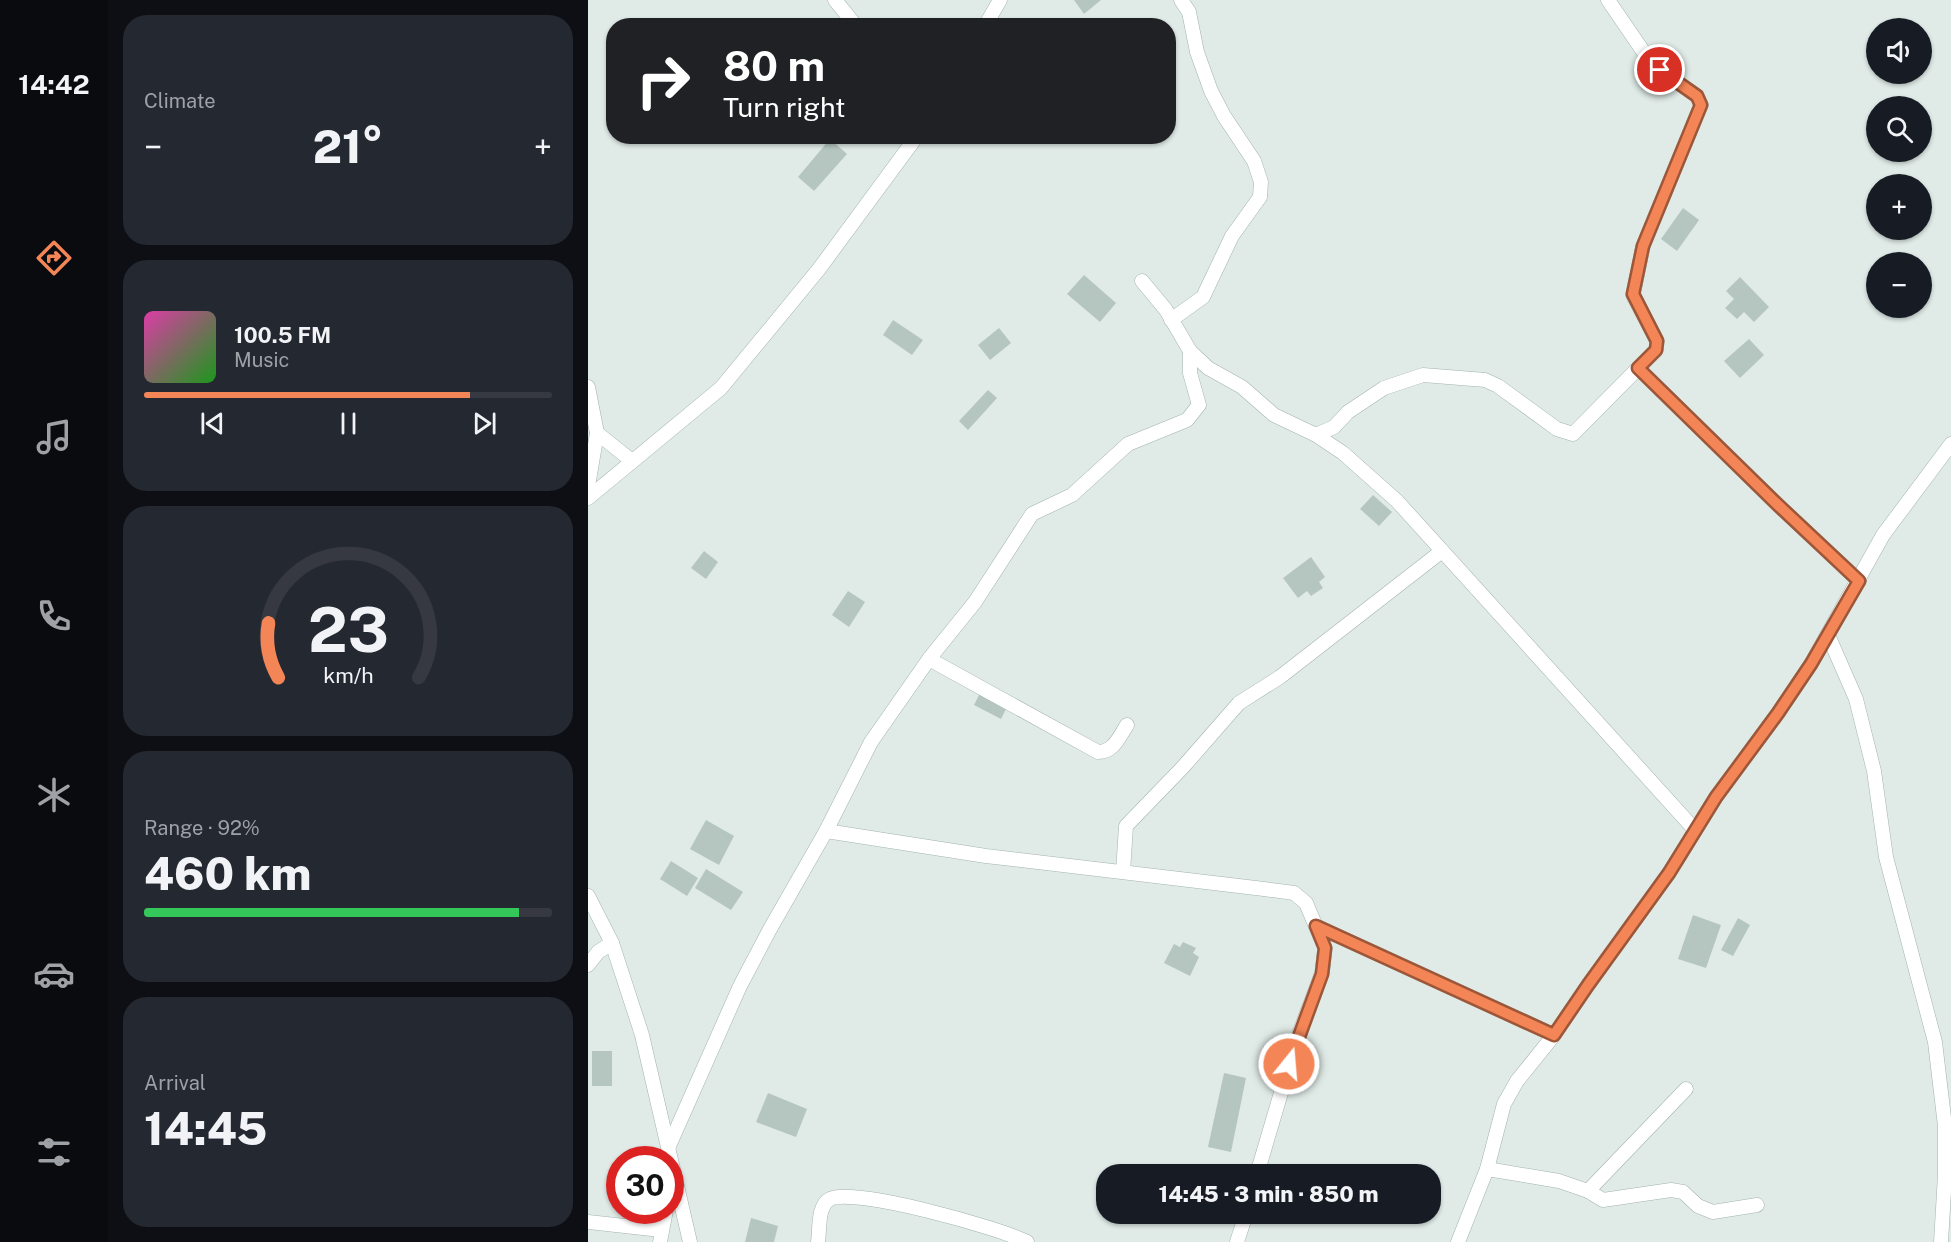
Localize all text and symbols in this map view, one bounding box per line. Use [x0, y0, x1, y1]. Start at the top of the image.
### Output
map controls [1866, 18, 1932, 318]
button: sound [1866, 18, 1932, 84]
text: 80 m [723, 41, 825, 90]
icon: right [624, 42, 702, 120]
pin [1634, 44, 1685, 95]
icon: arrive [1643, 53, 1676, 86]
text: 14:42 [18, 68, 90, 100]
text: Climate [144, 89, 216, 113]
text: Turn right [723, 91, 846, 123]
button: search [1866, 96, 1932, 162]
text: 21° [313, 120, 383, 173]
text: − [144, 128, 162, 166]
text: + [534, 128, 552, 166]
button: + [1866, 174, 1932, 240]
icon: directions [33, 237, 75, 279]
button: − [1866, 252, 1932, 318]
text: 100.5 FM [234, 322, 331, 348]
text: Music [234, 348, 289, 372]
icon: previous [196, 407, 229, 440]
icon: pause [332, 407, 365, 440]
icon: next [468, 407, 501, 440]
icon: music [33, 416, 75, 458]
text: 23 [307, 593, 389, 666]
icon: phone [33, 595, 75, 637]
text: km/h [323, 663, 373, 688]
icon: climate [33, 774, 75, 816]
text: Range · 92% [144, 816, 260, 840]
text: 460 km [144, 847, 311, 900]
icon: car [33, 953, 75, 995]
position arrow [1257, 1032, 1321, 1096]
text: Arrival [144, 1071, 206, 1095]
text: 14:45 [144, 1102, 267, 1155]
icon: filters [33, 1131, 75, 1173]
speed limit sign: 30 [606, 1146, 684, 1224]
text: 14:45 · 3 min · 850 m [1159, 1181, 1379, 1207]

